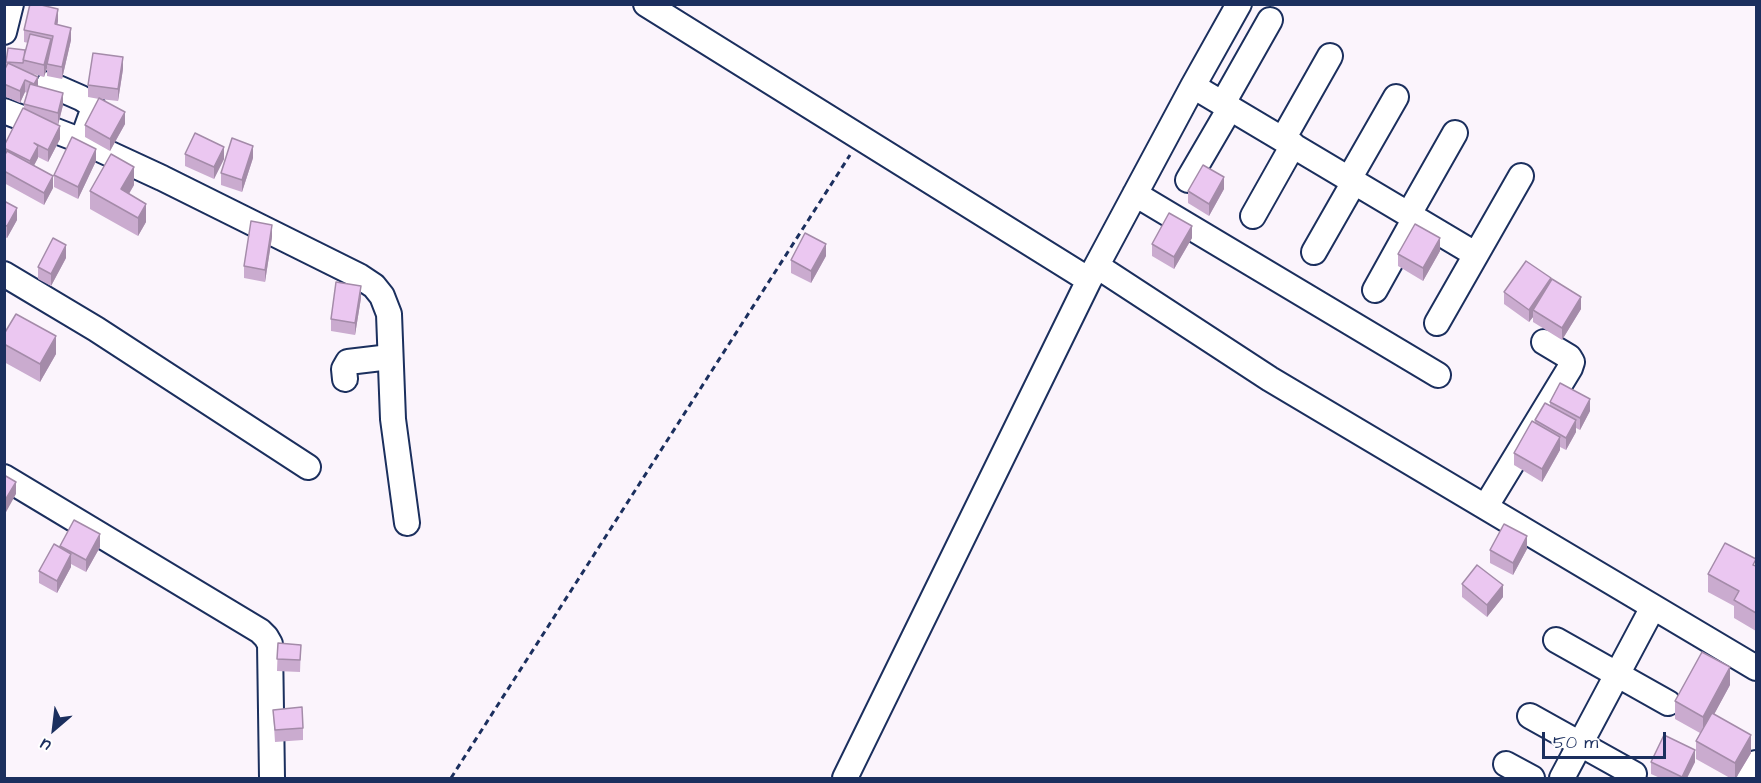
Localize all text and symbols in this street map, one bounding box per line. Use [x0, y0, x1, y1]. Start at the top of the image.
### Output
north arrow [24, 699, 84, 759]
scale bar [1545, 720, 1670, 758]
text: 50 m [1553, 730, 1598, 755]
text: U [36, 733, 55, 757]

